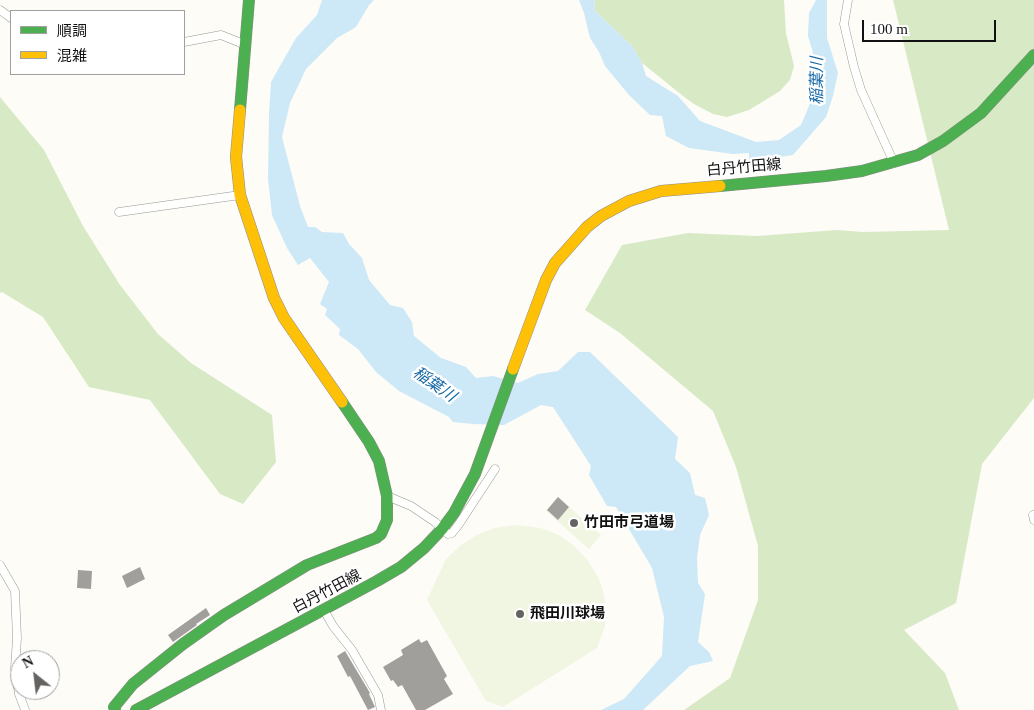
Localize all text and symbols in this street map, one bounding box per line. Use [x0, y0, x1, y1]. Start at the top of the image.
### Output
legend [10, 10, 185, 75]
scale bar [864, 10, 998, 42]
text: 100 m [870, 21, 908, 37]
text: 順調 [57, 23, 87, 39]
text: 混雑 [57, 48, 87, 64]
water label: 稲葉川 [808, 57, 828, 105]
street label: 白丹竹田線 [706, 156, 782, 180]
water label: 稲葉川 [409, 363, 459, 407]
place label: 竹田市弓道場 [584, 514, 674, 532]
marker: 竹田市弓道場 [568, 517, 580, 529]
street label: 白丹竹田線 [290, 566, 364, 618]
place label: 飛田川球場 [530, 605, 605, 623]
marker: 飛田川球場 [514, 608, 526, 620]
north arrow [10, 650, 60, 700]
text: N [20, 653, 36, 671]

